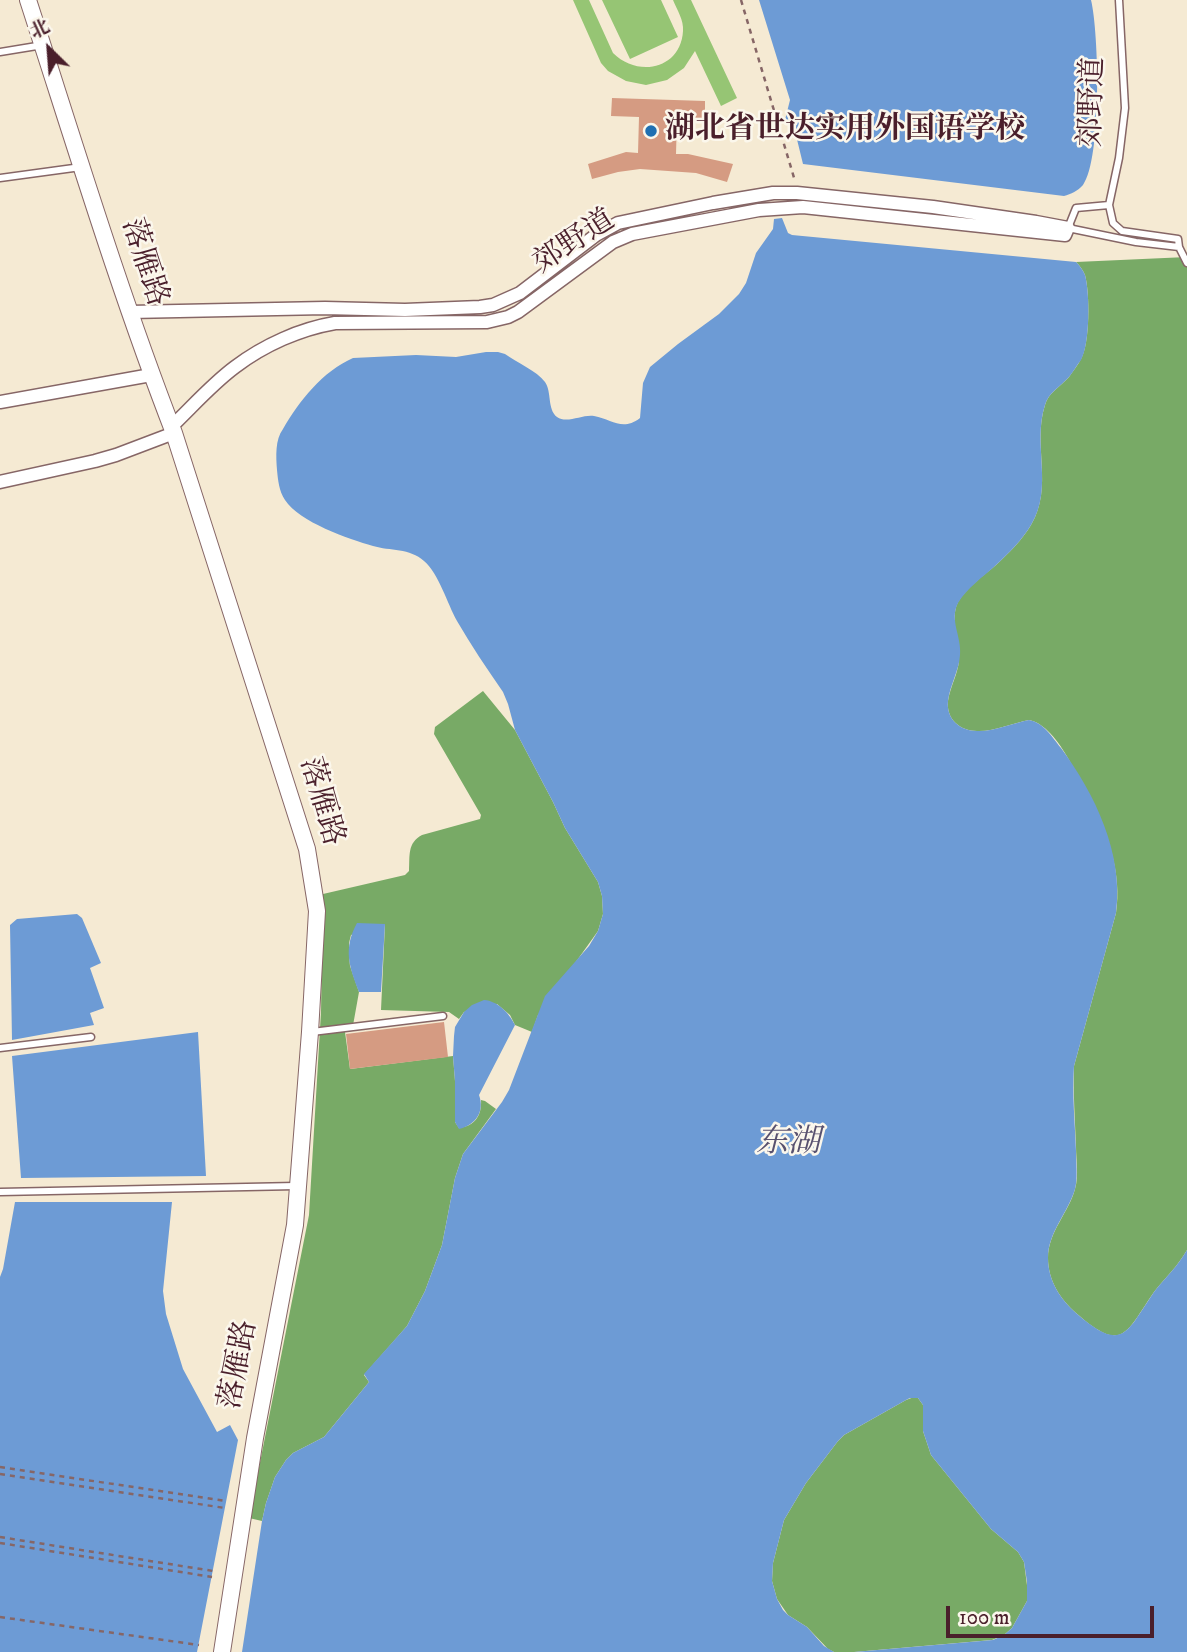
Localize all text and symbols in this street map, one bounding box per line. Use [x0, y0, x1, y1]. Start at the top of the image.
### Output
north arrow [14, 14, 84, 84]
text: 北 [26, 15, 53, 44]
street label: 郊野道 [1074, 56, 1114, 148]
place label: 湖北省世达实用外国语学校 [665, 113, 1025, 149]
marker: 湖北省世达实用外国语学校 [643, 123, 659, 139]
street label: 郊野道 [527, 203, 623, 283]
street label: 落雁路 [112, 215, 174, 311]
street label: 落雁路 [290, 754, 350, 850]
water label: 东湖 [756, 1125, 820, 1163]
street label: 落雁路 [214, 1317, 266, 1413]
scale bar [949, 1592, 1157, 1636]
text: 100 m [959, 1605, 1010, 1631]

